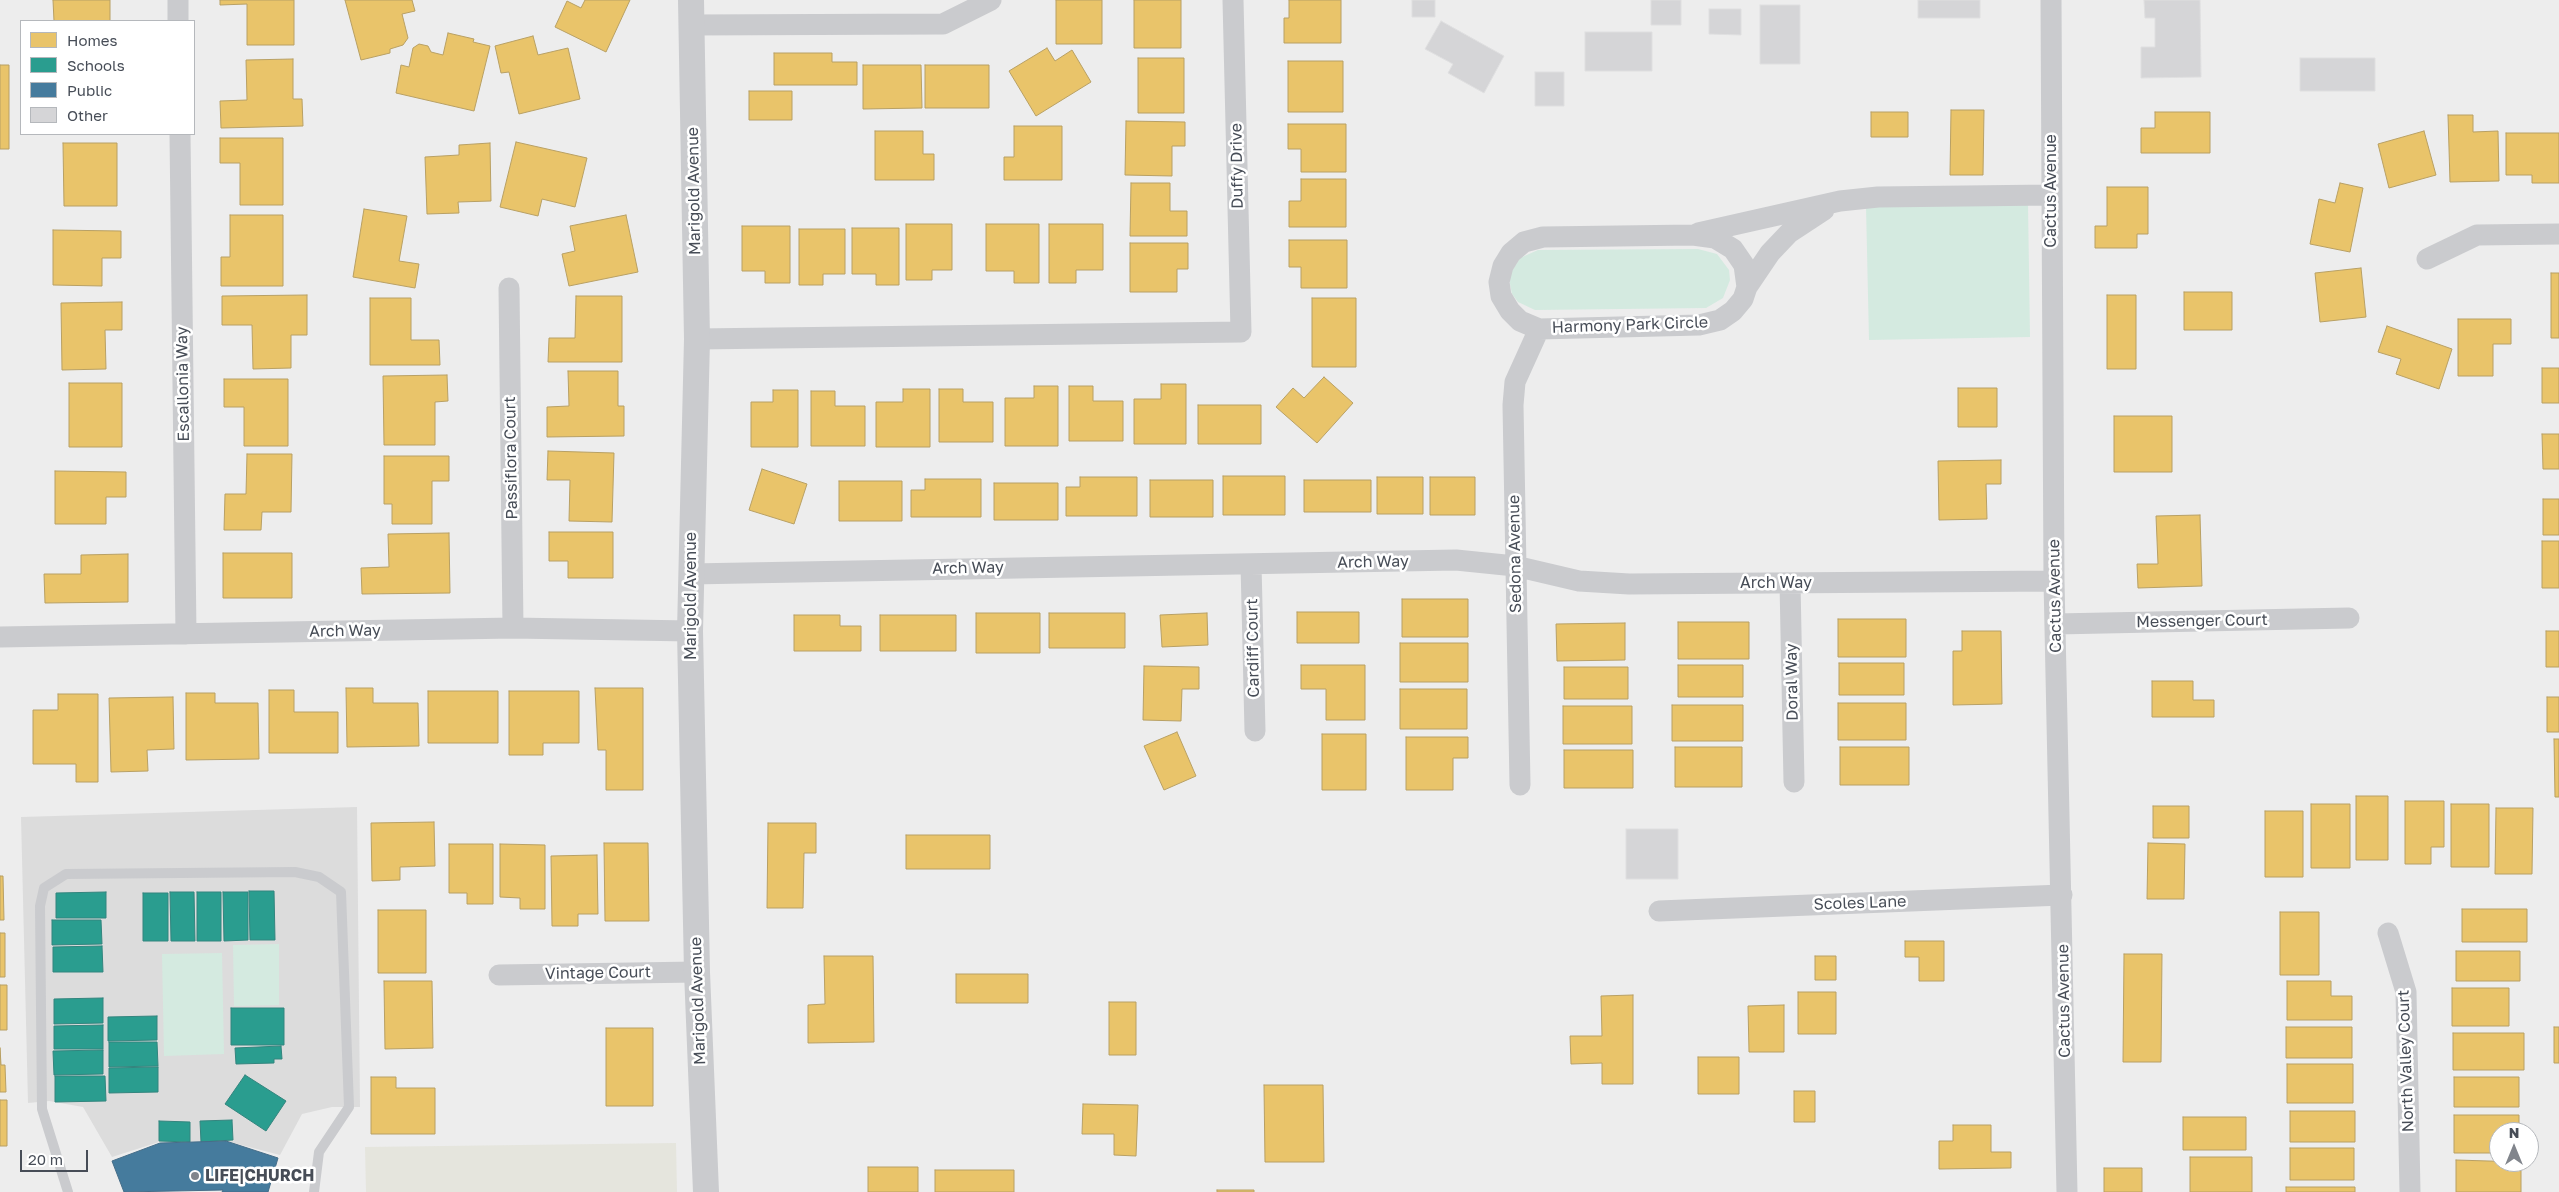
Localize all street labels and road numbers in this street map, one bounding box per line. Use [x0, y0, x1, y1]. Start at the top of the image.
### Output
street label: Duffy Drive [1227, 123, 1247, 209]
street label: Marigold Avenue [683, 127, 705, 255]
street label: Cactus Avenue [2041, 134, 2061, 248]
street label: Harmony Park Circle [1551, 313, 1709, 337]
street label: Escallonia Way [172, 326, 194, 442]
street label: Passiflora Court [500, 396, 522, 520]
street label: Sedona Avenue [1504, 495, 1526, 613]
street label: Marigold Avenue [681, 532, 701, 660]
street label: Cactus Avenue [2044, 539, 2066, 653]
street label: Arch Way [1337, 552, 1409, 572]
street label: Arch Way [932, 558, 1004, 578]
street label: Arch Way [1740, 573, 1812, 593]
street label: Cardiff Court [1243, 598, 1263, 698]
street label: Messenger Court [2136, 610, 2268, 632]
street label: Arch Way [309, 621, 381, 641]
street label: Doral Way [1782, 643, 1802, 721]
street label: Scoles Lane [1813, 892, 1907, 914]
street label: Marigold Avenue [686, 937, 710, 1065]
street label: Cactus Avenue [2053, 944, 2075, 1058]
street label: Vintage Court [545, 962, 651, 984]
street label: North Valley Court [2394, 989, 2418, 1133]

